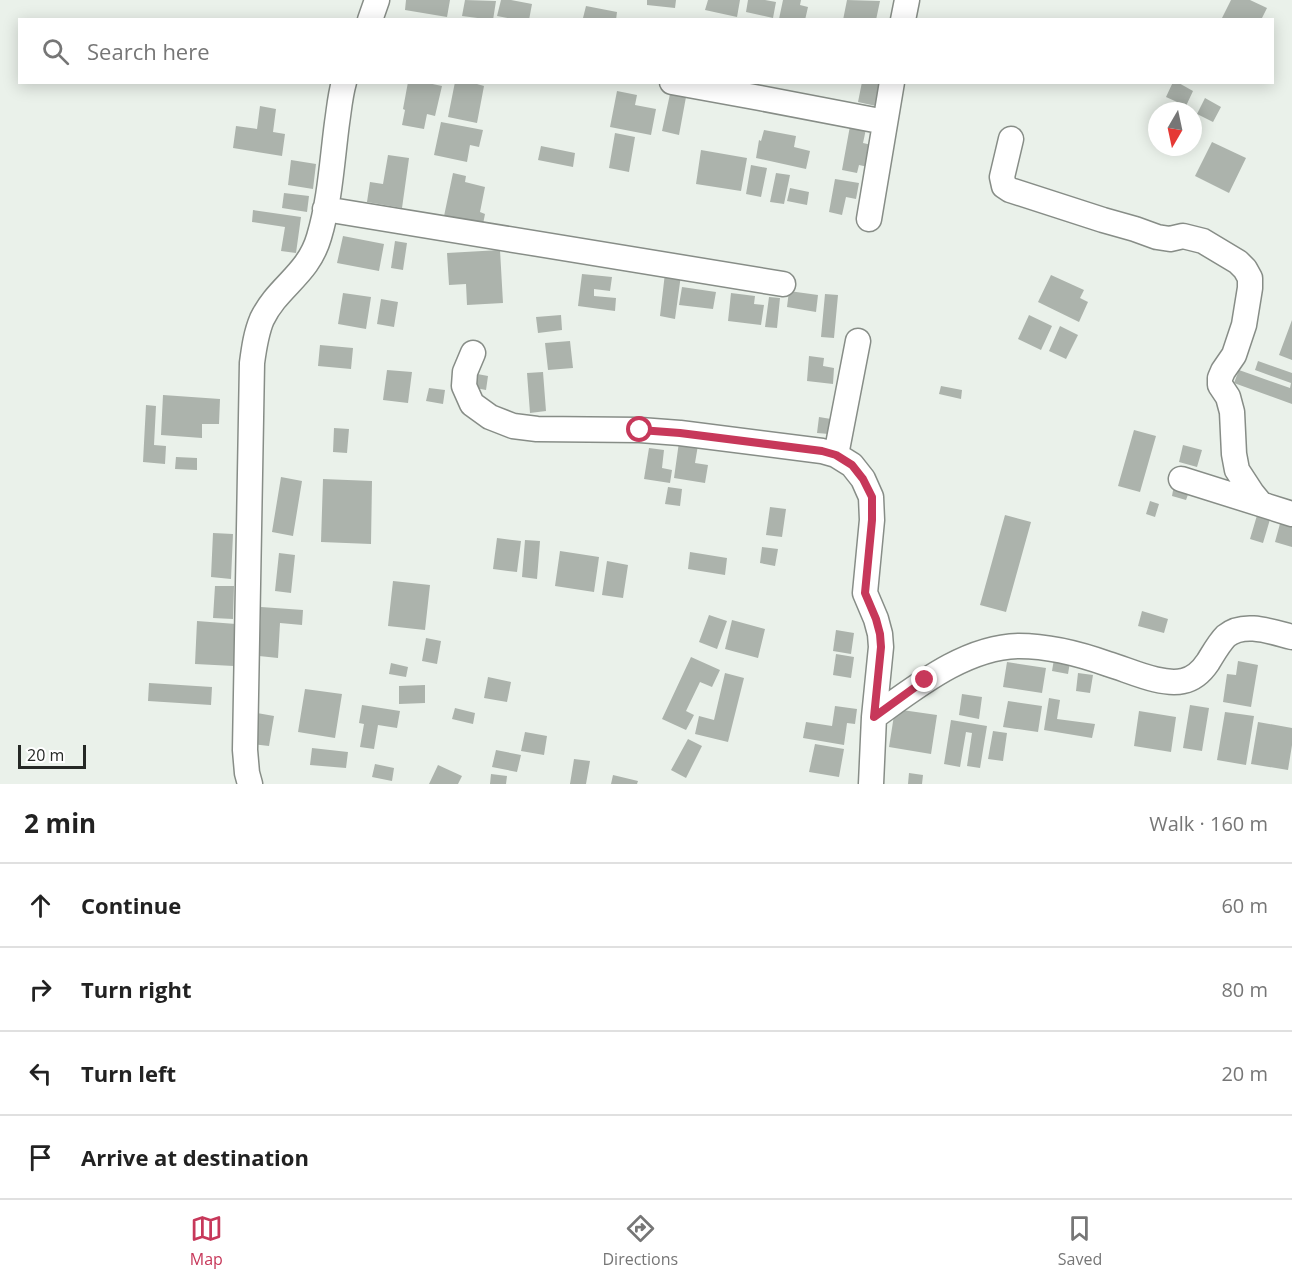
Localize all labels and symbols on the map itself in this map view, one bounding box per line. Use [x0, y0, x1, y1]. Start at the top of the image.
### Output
north arrow [1148, 102, 1202, 156]
route start [626, 416, 652, 442]
route end [911, 666, 937, 692]
scale bar [18, 742, 86, 770]

